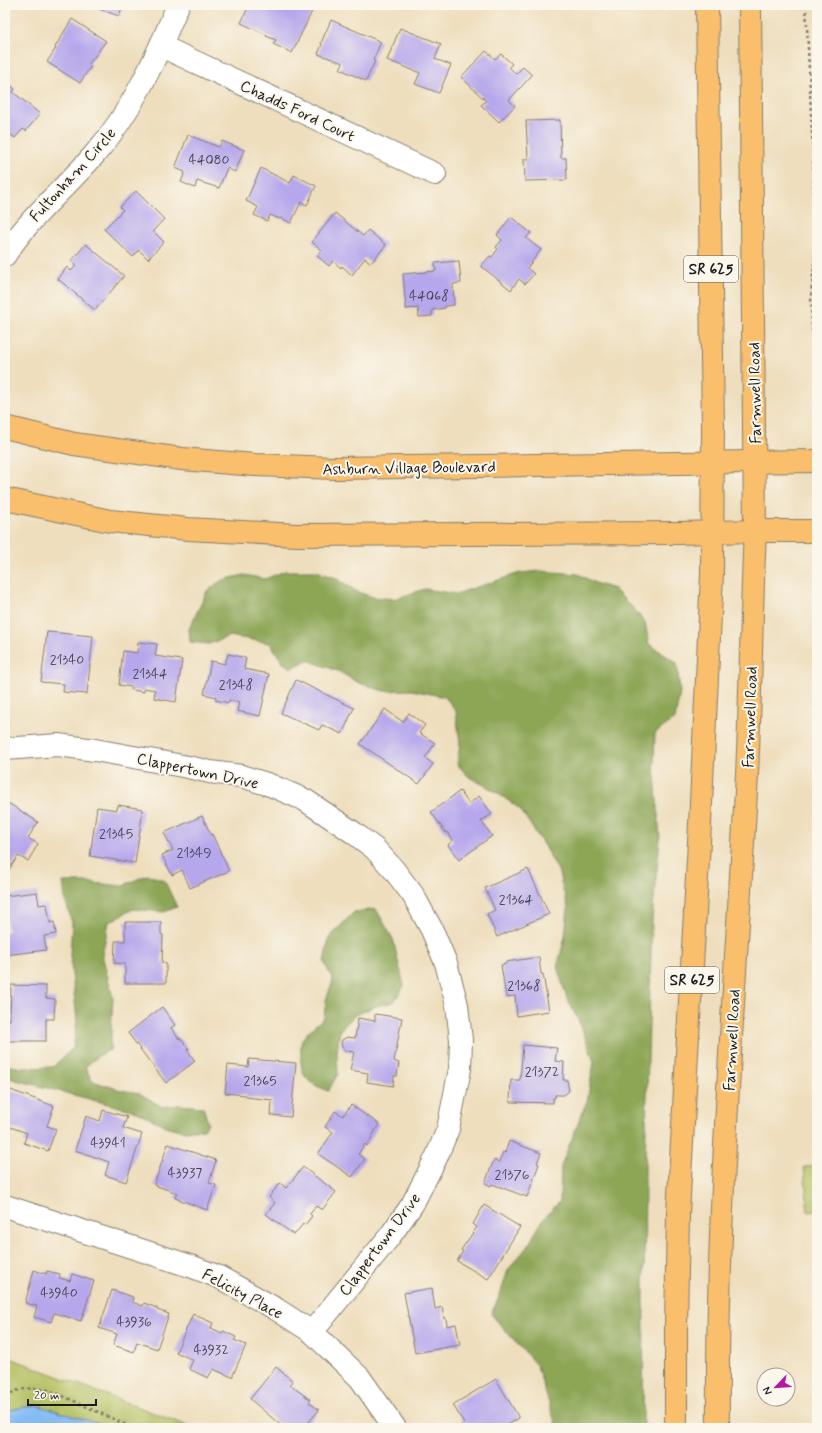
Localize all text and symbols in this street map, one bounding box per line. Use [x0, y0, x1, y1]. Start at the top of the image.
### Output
street label: Chadds Ford Court [236, 75, 358, 147]
street label: Fultonham Circle [25, 123, 121, 227]
house number: 44080 [189, 151, 229, 169]
road number: SR 625 [684, 256, 738, 282]
house number: 44068 [409, 287, 449, 305]
street label: Farmwell Road [744, 342, 767, 444]
street label: Ashburn Village Boulevard [322, 456, 496, 481]
house number: 21340 [50, 651, 84, 669]
house number: 21344 [132, 665, 168, 683]
street label: Farmwell Road [738, 666, 763, 768]
house number: 21348 [219, 676, 253, 694]
street label: Clappertown Drive [135, 748, 261, 795]
house number: 21345 [99, 825, 133, 843]
house number: 21349 [176, 844, 212, 862]
house number: 21364 [499, 891, 534, 909]
road number: SR 625 [665, 967, 719, 993]
house number: 21368 [507, 977, 541, 995]
street label: Farmwell Road [719, 989, 746, 1091]
house number: 21372 [525, 1063, 559, 1081]
house number: 21365 [243, 1072, 277, 1090]
house number: 43941 [90, 1134, 126, 1152]
house number: 43937 [168, 1164, 202, 1182]
house number: 21376 [495, 1166, 530, 1184]
street label: Clappertown Drive [335, 1189, 426, 1301]
street label: Felicity Place [198, 1264, 286, 1324]
house number: 43940 [40, 1284, 78, 1302]
house number: 43936 [116, 1313, 152, 1331]
house number: 43932 [193, 1341, 229, 1359]
north arrow [756, 1367, 796, 1407]
scale bar [28, 1381, 96, 1407]
text: N [760, 1385, 776, 1397]
text: 20 m [34, 1388, 60, 1404]

